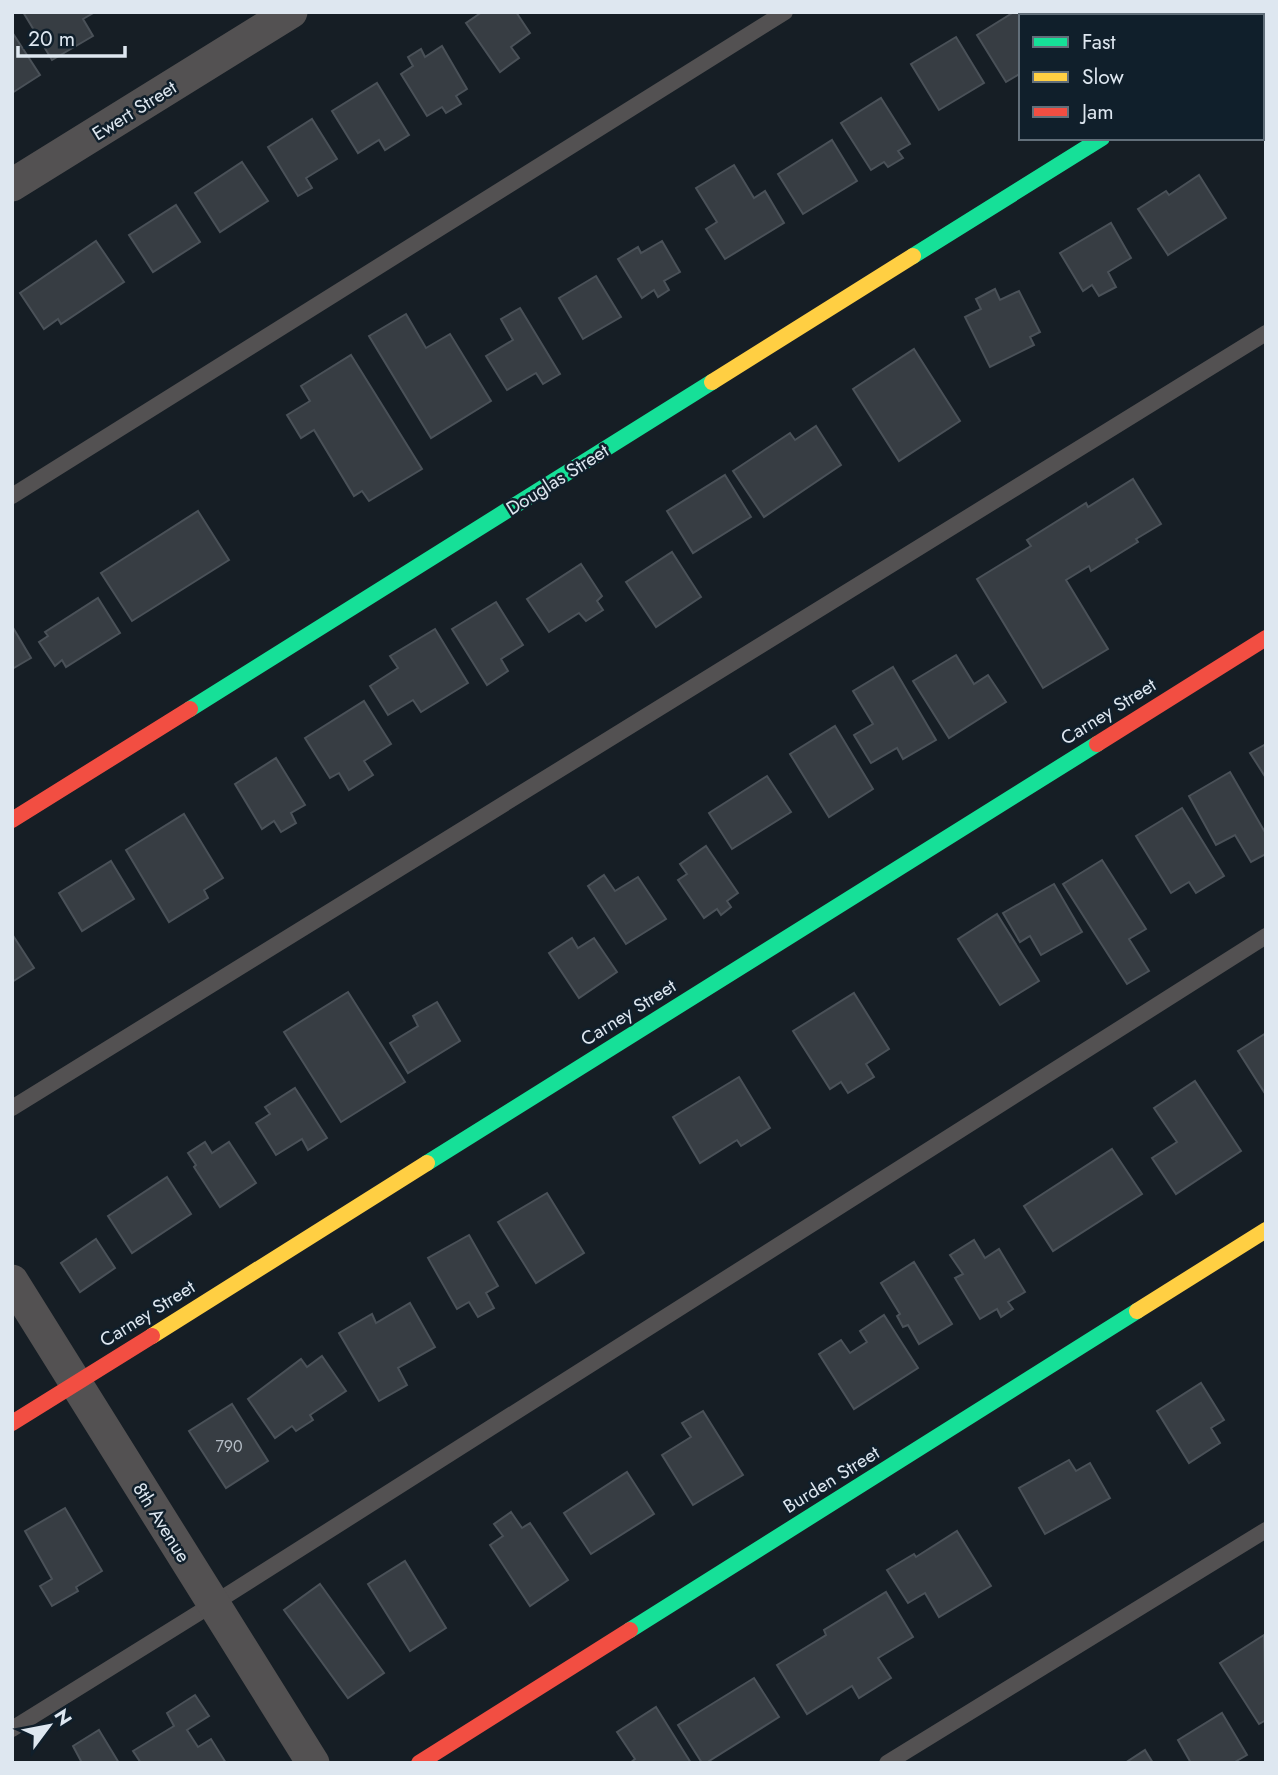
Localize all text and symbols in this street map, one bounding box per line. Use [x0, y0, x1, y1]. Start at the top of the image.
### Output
scale bar [18, 14, 124, 58]
legend [1019, 14, 1264, 140]
text: 20 m [28, 24, 75, 54]
text: Fast [1082, 27, 1115, 57]
text: Slow [1082, 62, 1124, 92]
street label: Ewert Street [87, 74, 182, 147]
text: Jam [1079, 97, 1114, 127]
street label: Douglas Street [501, 437, 614, 522]
street label: Carney Street [1056, 671, 1161, 751]
street label: Carney Street [576, 972, 681, 1052]
street label: Carney Street [95, 1273, 200, 1353]
house number: 790 [215, 1435, 243, 1458]
street label: Burden Street [778, 1439, 885, 1520]
street label: 8th Avenue [126, 1477, 197, 1568]
north arrow [14, 1691, 84, 1761]
text: N [48, 1704, 78, 1731]

